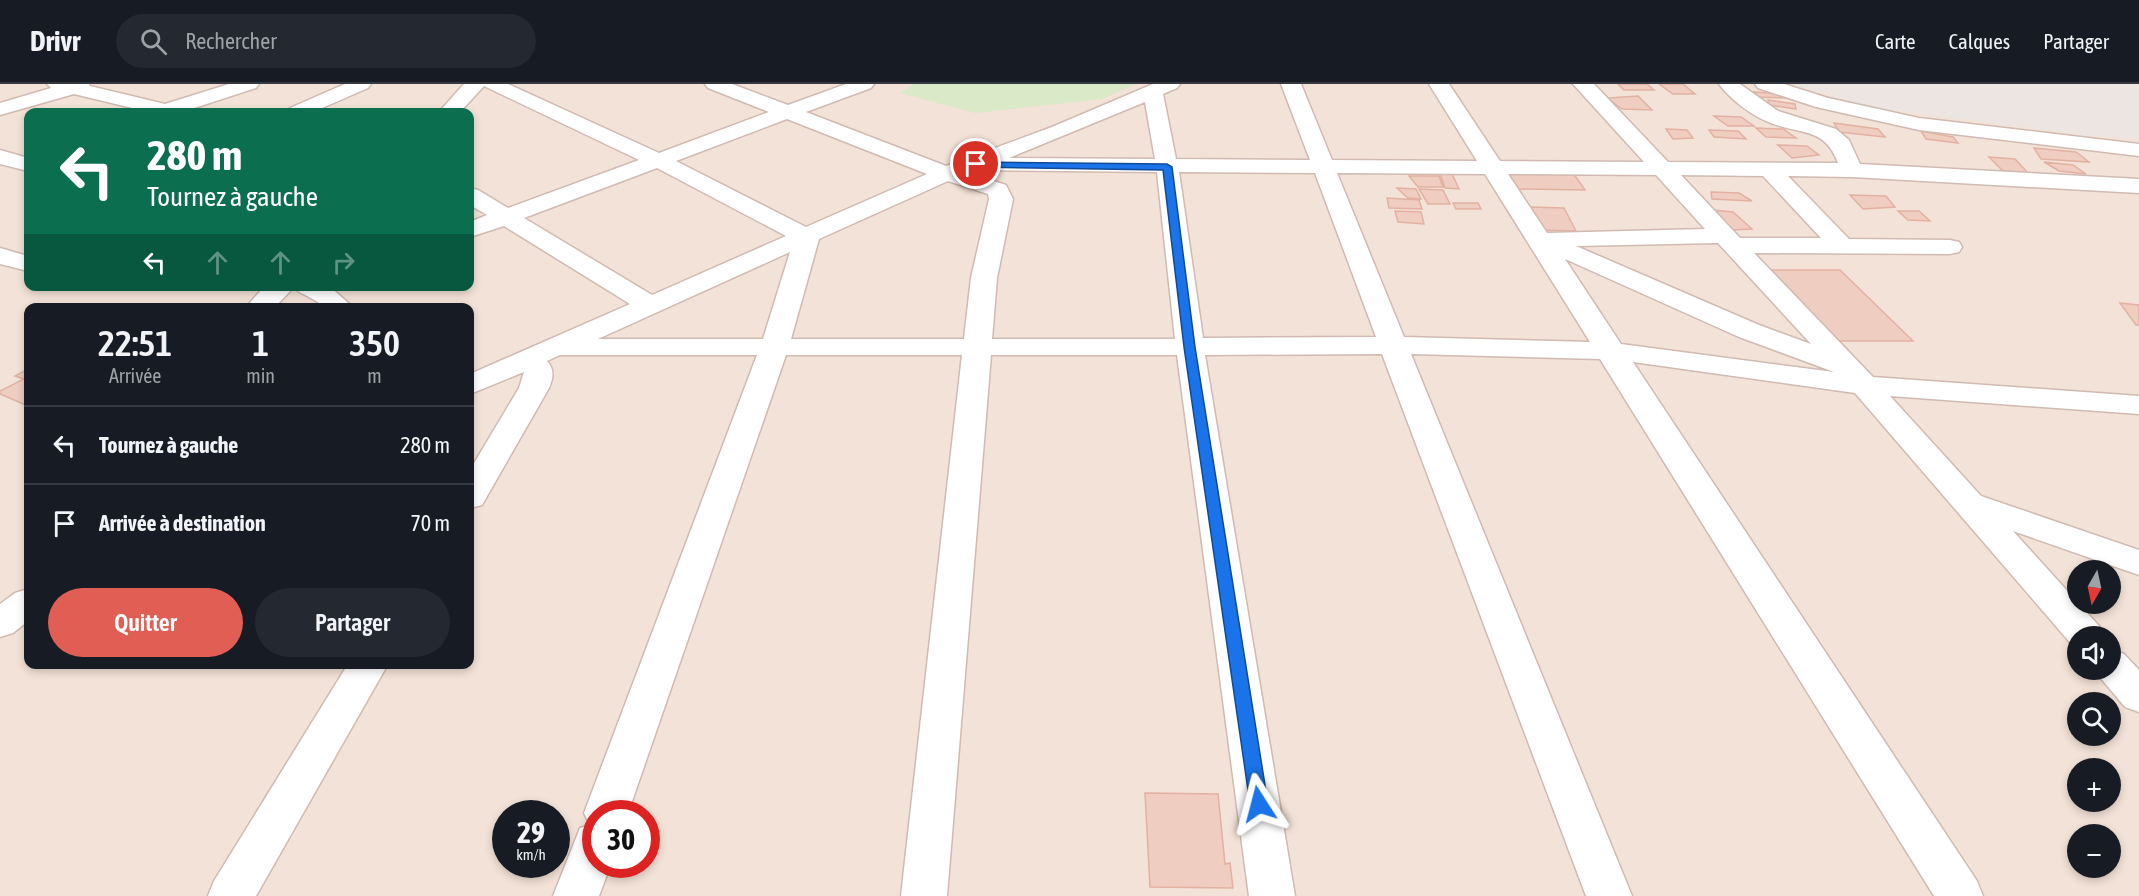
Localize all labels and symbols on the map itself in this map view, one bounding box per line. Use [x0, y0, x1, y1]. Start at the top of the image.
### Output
pin [950, 138, 1001, 189]
north arrow [2067, 560, 2121, 614]
position arrow [1227, 772, 1291, 836]
speed limit sign: 30 [582, 800, 660, 878]

